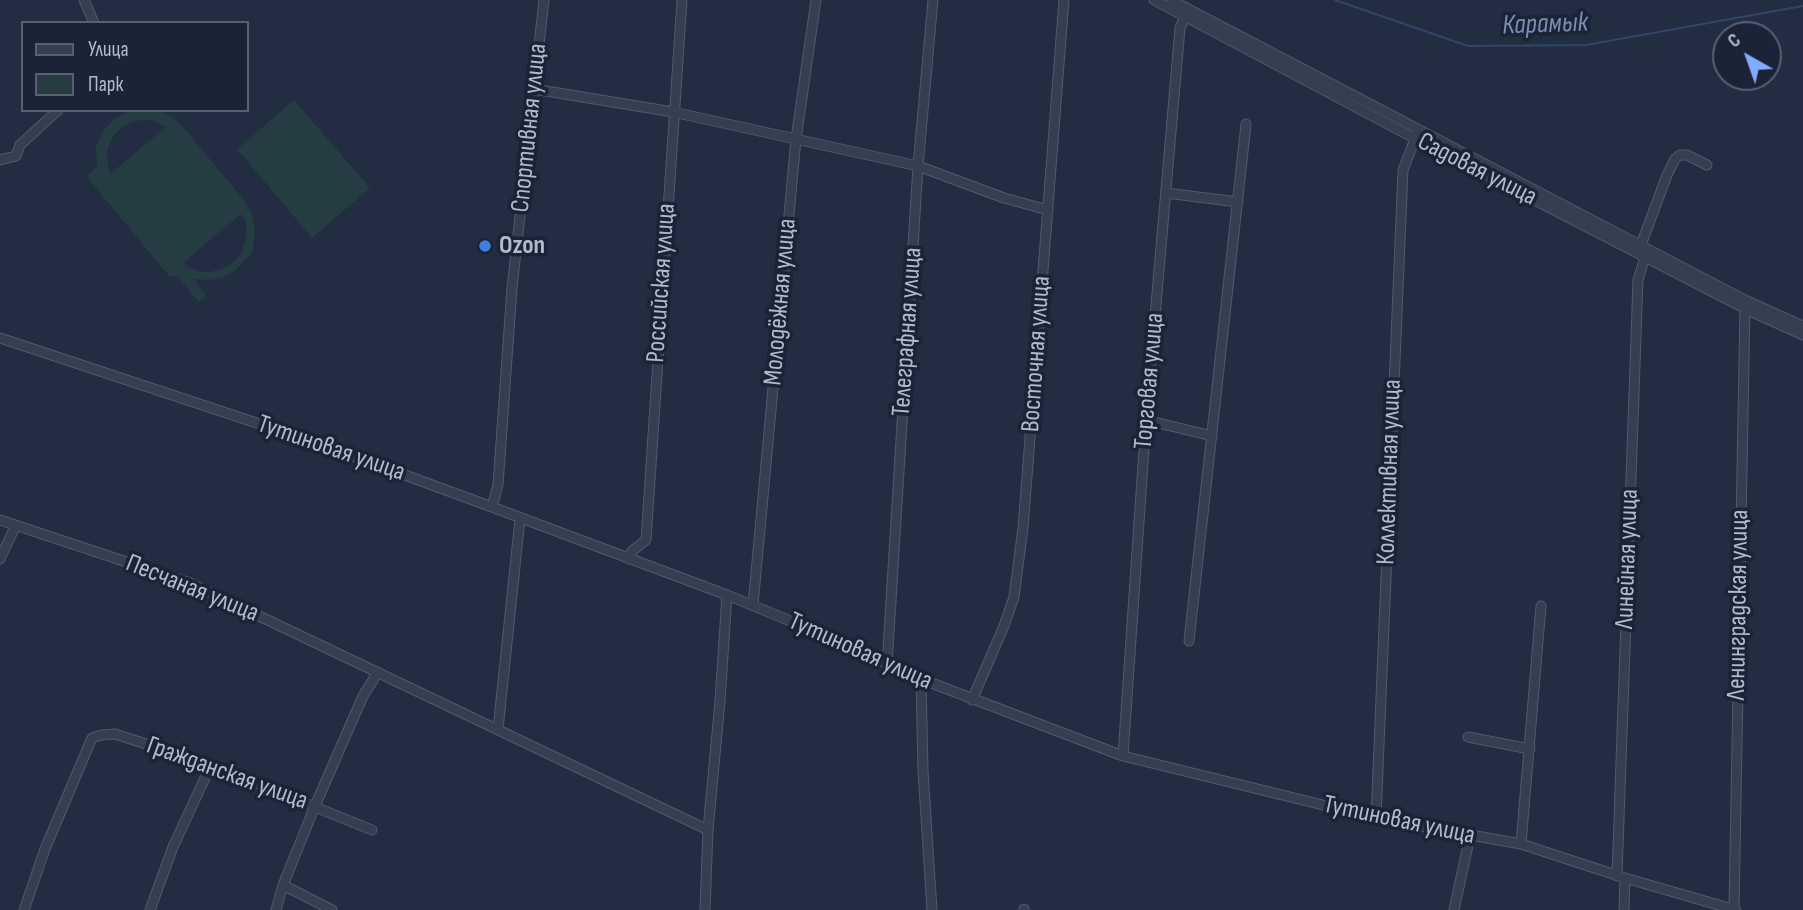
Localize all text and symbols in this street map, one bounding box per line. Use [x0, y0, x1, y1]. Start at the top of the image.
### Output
water label: Карамык [1502, 7, 1588, 43]
legend [21, 21, 248, 112]
north arrow [1712, 21, 1782, 91]
text: С [1723, 29, 1746, 53]
text: Улица [88, 37, 129, 62]
street label: Спортивная улица [506, 42, 554, 214]
text: Парк [88, 72, 123, 97]
street label: Садовая улица [1412, 127, 1542, 213]
street label: Российская улица [641, 202, 683, 364]
street label: Молодёжная улица [758, 217, 804, 387]
place label: Ozon [499, 230, 545, 262]
marker: Ozon [477, 238, 493, 254]
street label: Телеграфная улица [887, 247, 929, 417]
street label: Восточная улица [1016, 275, 1058, 433]
street label: Торговая улица [1129, 312, 1171, 450]
street label: Коллективная улица [1371, 379, 1409, 565]
street label: Тутиновая улица [253, 409, 409, 489]
street label: Линейная улица [1610, 489, 1646, 629]
street label: Ленинградская улица [1722, 509, 1756, 701]
street label: Песчаная улица [121, 548, 263, 630]
street label: Тутиновая улица [783, 606, 937, 698]
street label: Гражданская улица [142, 730, 312, 818]
street label: Тутиновая улица [1320, 790, 1478, 852]

